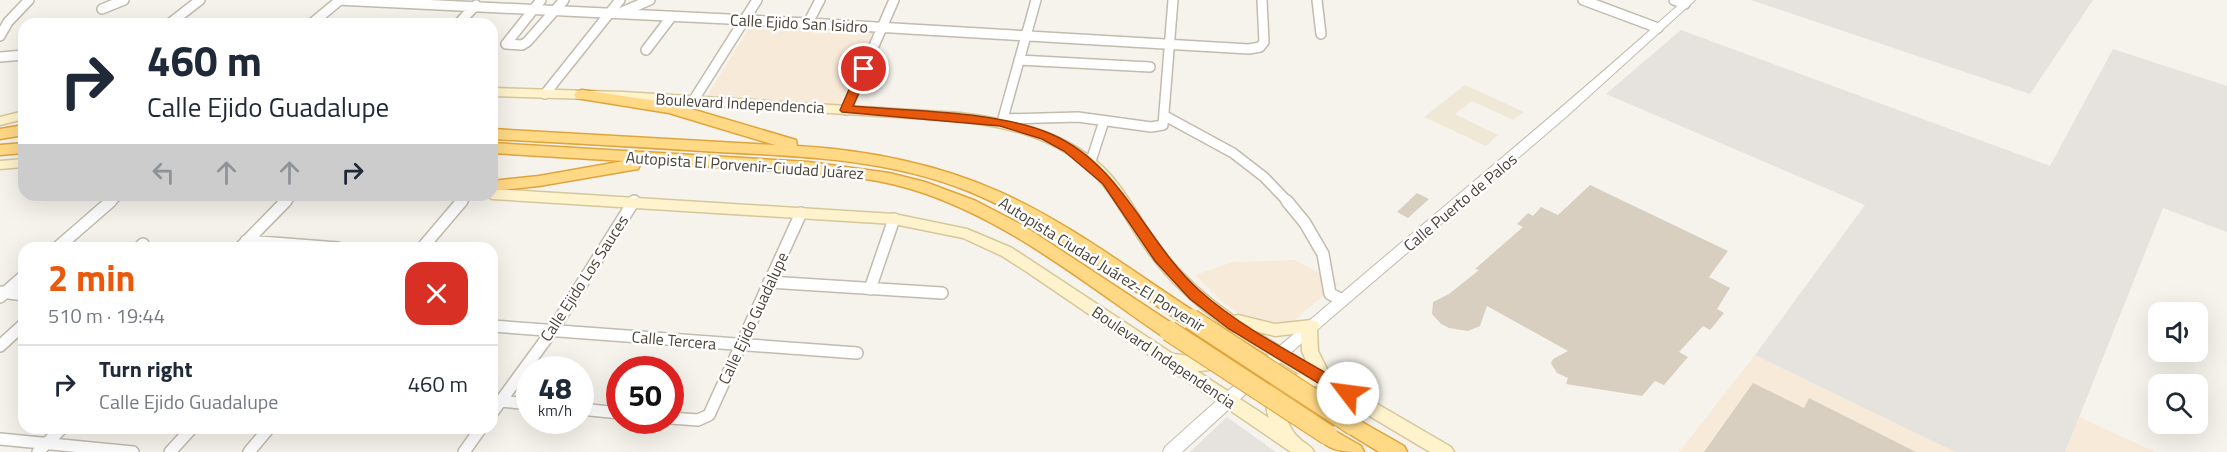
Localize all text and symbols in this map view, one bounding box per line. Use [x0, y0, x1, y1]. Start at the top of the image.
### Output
street label: Calle Ejido San Isidro [729, 7, 869, 39]
text: 460 m [147, 28, 262, 92]
icon: right [48, 42, 126, 120]
pin [838, 43, 889, 94]
icon: arrive [847, 52, 880, 85]
text: Calle Ejido Guadalupe [147, 86, 389, 127]
street label: Boulevard Independencia [655, 87, 825, 119]
street label: Autopista El Porvenir-Ciudad Juárez [625, 145, 865, 185]
street label: Calle Puerto de Palos [1398, 147, 1522, 257]
icon: left [147, 156, 180, 189]
icon: ahead [210, 156, 243, 189]
icon: ahead [273, 156, 306, 189]
icon: right [336, 156, 369, 189]
street label: Autopista Ciudad Juárez-El Porvenir [994, 191, 1210, 338]
street label: Calle Ejido Los Sauces [534, 210, 634, 346]
street label: Calle Ejido Guadalupe [712, 248, 794, 388]
text: 2 min [48, 250, 135, 305]
button: close [405, 262, 468, 325]
text: 510 m · 19:44 [48, 300, 165, 331]
street label: Boulevard Independencia [1087, 300, 1241, 414]
map controls [2148, 302, 2208, 434]
button: sound [2148, 302, 2208, 362]
street label: Calle Tercera [631, 324, 717, 356]
text: Turn right [99, 352, 193, 386]
speed limit sign: 50 [606, 356, 684, 434]
position arrow [1316, 361, 1380, 425]
text: 48 [538, 365, 572, 411]
text: 460 m [408, 367, 468, 401]
icon: right [48, 368, 81, 401]
button: search [2148, 374, 2208, 434]
text: Calle Ejido Guadalupe [99, 386, 278, 417]
text: km/h [538, 399, 572, 422]

